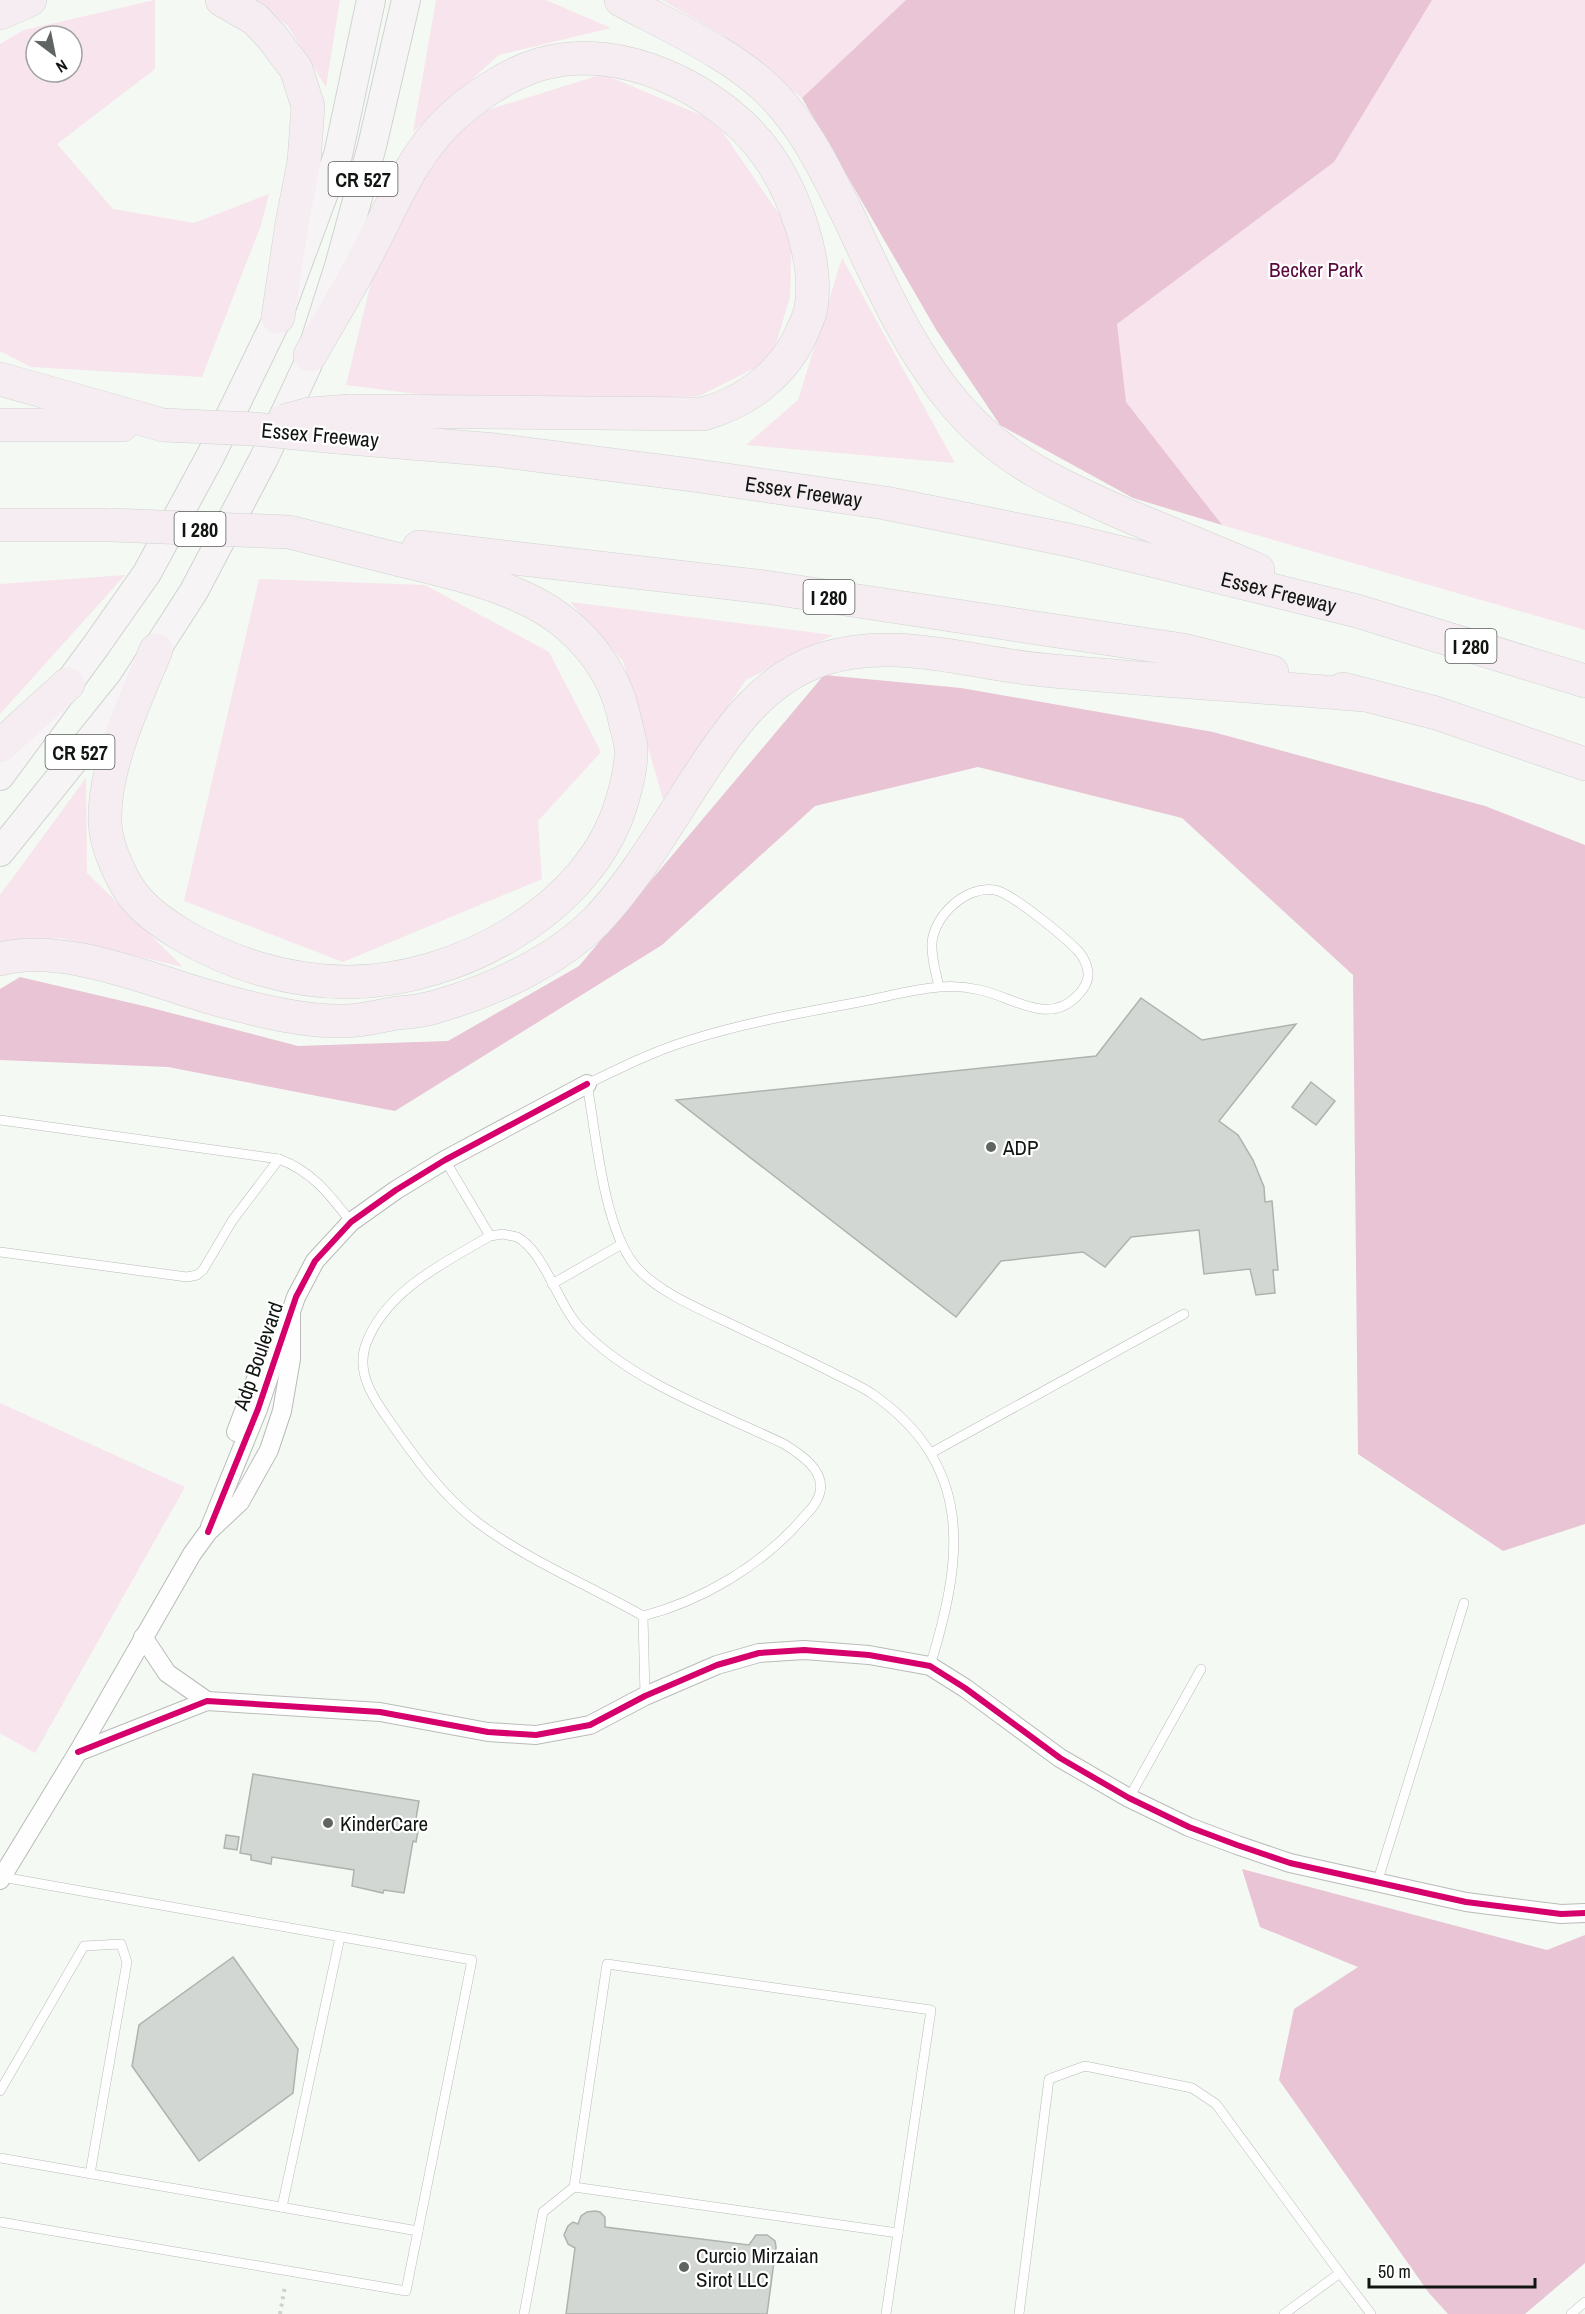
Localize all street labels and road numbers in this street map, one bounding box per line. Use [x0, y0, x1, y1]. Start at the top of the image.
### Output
road number: CR 527 [328, 162, 398, 196]
street label: Essex Freeway [260, 415, 380, 455]
street label: Essex Freeway [743, 468, 864, 514]
road number: I 280 [174, 512, 226, 546]
street label: Essex Freeway [1218, 564, 1340, 620]
road number: I 280 [804, 580, 854, 614]
road number: I 280 [1446, 629, 1496, 663]
road number: CR 527 [46, 735, 115, 769]
street label: Adp Boulevard [226, 1298, 290, 1415]

